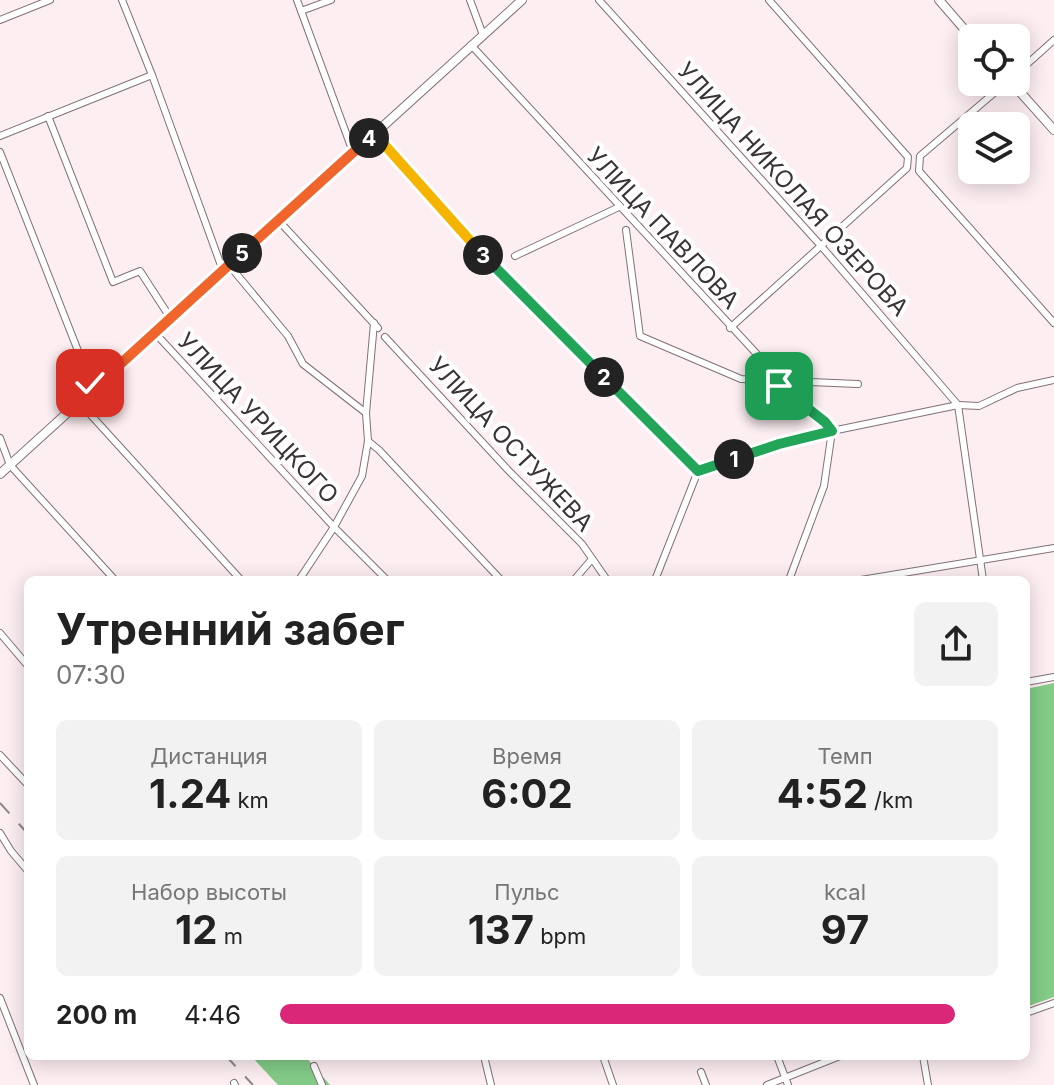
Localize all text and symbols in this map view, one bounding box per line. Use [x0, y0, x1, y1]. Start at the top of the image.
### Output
map controls [958, 24, 1030, 184]
button: locate [958, 24, 1030, 96]
street label: УЛИЦА НИКОЛАЯ ОЗЕРОВА [671, 56, 915, 322]
button: layers [958, 112, 1030, 184]
pin: 4 [349, 118, 389, 158]
text: 4 [362, 125, 376, 151]
street label: УЛИЦА ПАВЛОВА [581, 141, 745, 315]
pin: 5 [222, 233, 262, 273]
pin: 3 [463, 235, 503, 275]
text: 5 [235, 240, 249, 266]
text: 3 [476, 242, 490, 268]
street label: УЛИЦА УРИЦКОГО [171, 327, 345, 509]
pin [56, 349, 124, 417]
street label: УЛИЦА ОСТУЖЕВА [423, 351, 599, 537]
pin [745, 352, 813, 420]
pin: 2 [584, 357, 624, 397]
icon: check [68, 361, 112, 405]
text: 2 [597, 364, 611, 390]
icon: arrive [757, 364, 801, 408]
pin: 1 [714, 439, 754, 479]
text: 1 [729, 446, 739, 472]
text: Утренний забег [56, 602, 405, 656]
button: share [914, 602, 998, 686]
text: 07:30 [56, 659, 126, 690]
text: Дистанция [150, 743, 268, 769]
text: Время [492, 743, 562, 769]
text: Темп [817, 743, 873, 769]
text: 1.24 [149, 769, 231, 818]
text: 6:02 [481, 769, 573, 818]
text: 4:52 [777, 769, 868, 818]
text: km [231, 787, 269, 813]
text: /km [868, 787, 913, 813]
text: Набор высоты [131, 879, 287, 905]
text: Пульс [494, 879, 560, 905]
text: kcal [824, 879, 866, 905]
text: 12 [175, 905, 217, 954]
text: 137 [468, 905, 534, 954]
text: 97 [821, 905, 869, 954]
text: m [217, 923, 243, 949]
text: bpm [534, 923, 586, 949]
text: 200 m [56, 999, 137, 1030]
text: 4:46 [184, 999, 241, 1030]

